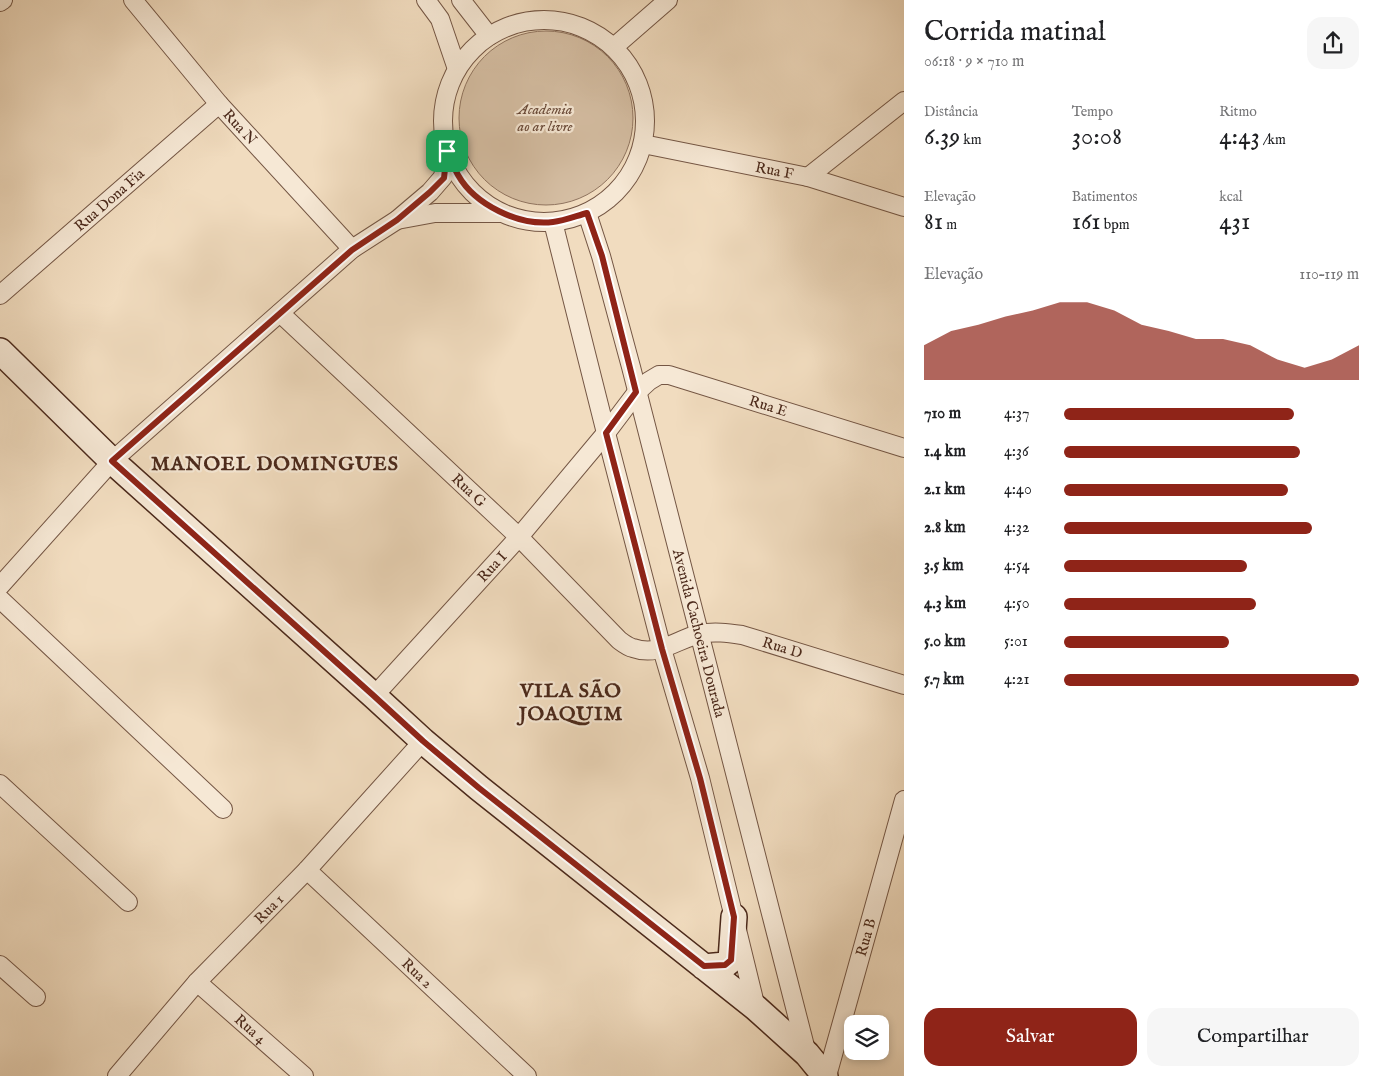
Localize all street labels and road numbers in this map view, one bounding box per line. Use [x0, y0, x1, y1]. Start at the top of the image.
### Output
street label: Rua N [219, 105, 261, 149]
street label: Rua F [754, 157, 796, 183]
street label: Rua Dona Fia [70, 164, 149, 235]
street label: Rua E [747, 391, 790, 421]
street label: Rua G [448, 469, 490, 511]
street label: Avenida Cachoeira Dourada [668, 546, 730, 720]
street label: Rua I [473, 547, 511, 586]
street label: Rua D [760, 632, 805, 663]
street label: Rua 1 [250, 890, 288, 928]
street label: Rua B [851, 916, 880, 959]
street label: Rua 2 [398, 954, 437, 992]
street label: Rua 4 [230, 1010, 271, 1048]

